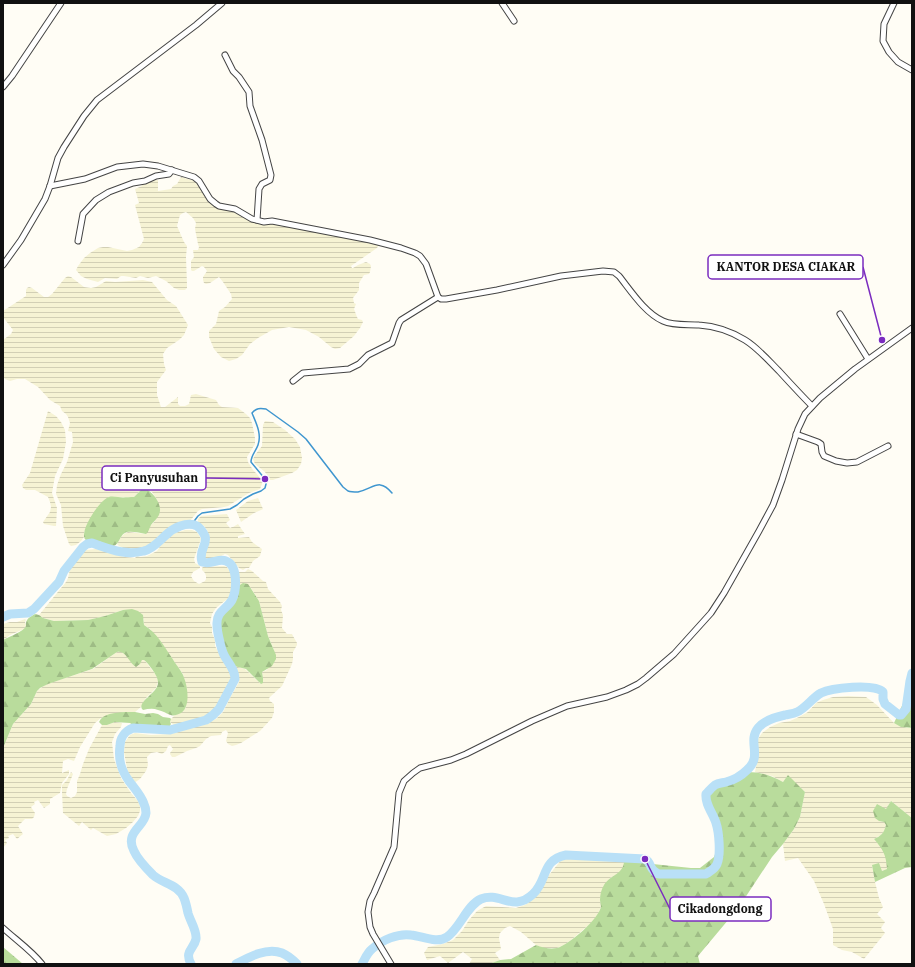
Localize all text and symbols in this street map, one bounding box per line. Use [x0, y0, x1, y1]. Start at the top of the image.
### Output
callout: KANTOR DESA CIAKAR [708, 255, 863, 279]
text: KANTOR DESA CIAKAR [717, 259, 856, 274]
callout: Ci Panyusuhan [102, 466, 206, 490]
text: Ci Panyusuhan [110, 470, 198, 485]
callout: Cikadongdong [670, 897, 771, 921]
text: Cikadongdong [677, 901, 763, 916]

